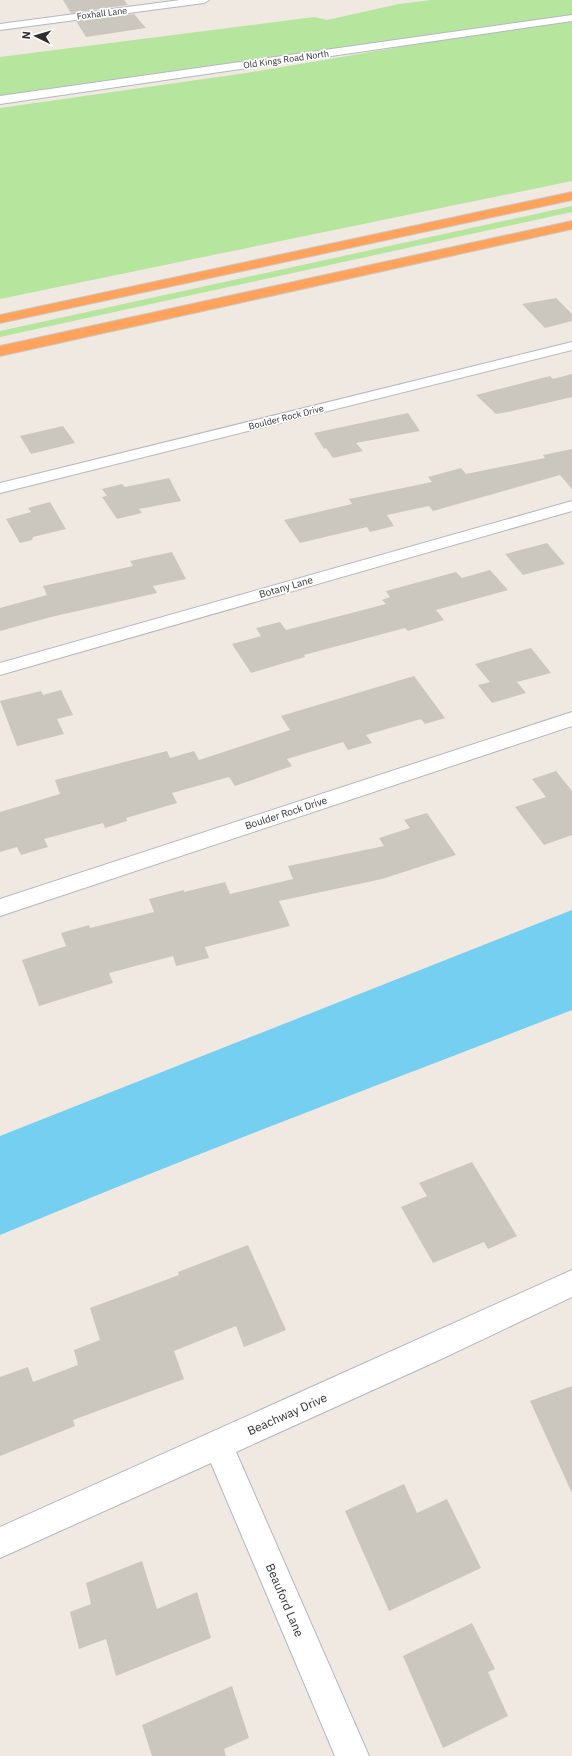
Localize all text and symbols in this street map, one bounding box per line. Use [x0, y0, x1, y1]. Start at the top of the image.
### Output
street label: Foxhall Lane [76, 4, 128, 22]
north arrow [16, 16, 56, 56]
text: N [19, 31, 33, 40]
street label: Old Kings Road North [242, 48, 330, 70]
street label: Boulder Rock Drive [247, 402, 325, 432]
street label: Botany Lane [258, 573, 315, 601]
street label: Boulder Rock Drive [243, 793, 329, 832]
street label: Beachway Drive [245, 1390, 330, 1438]
street label: Beauford Lane [263, 1561, 307, 1639]

